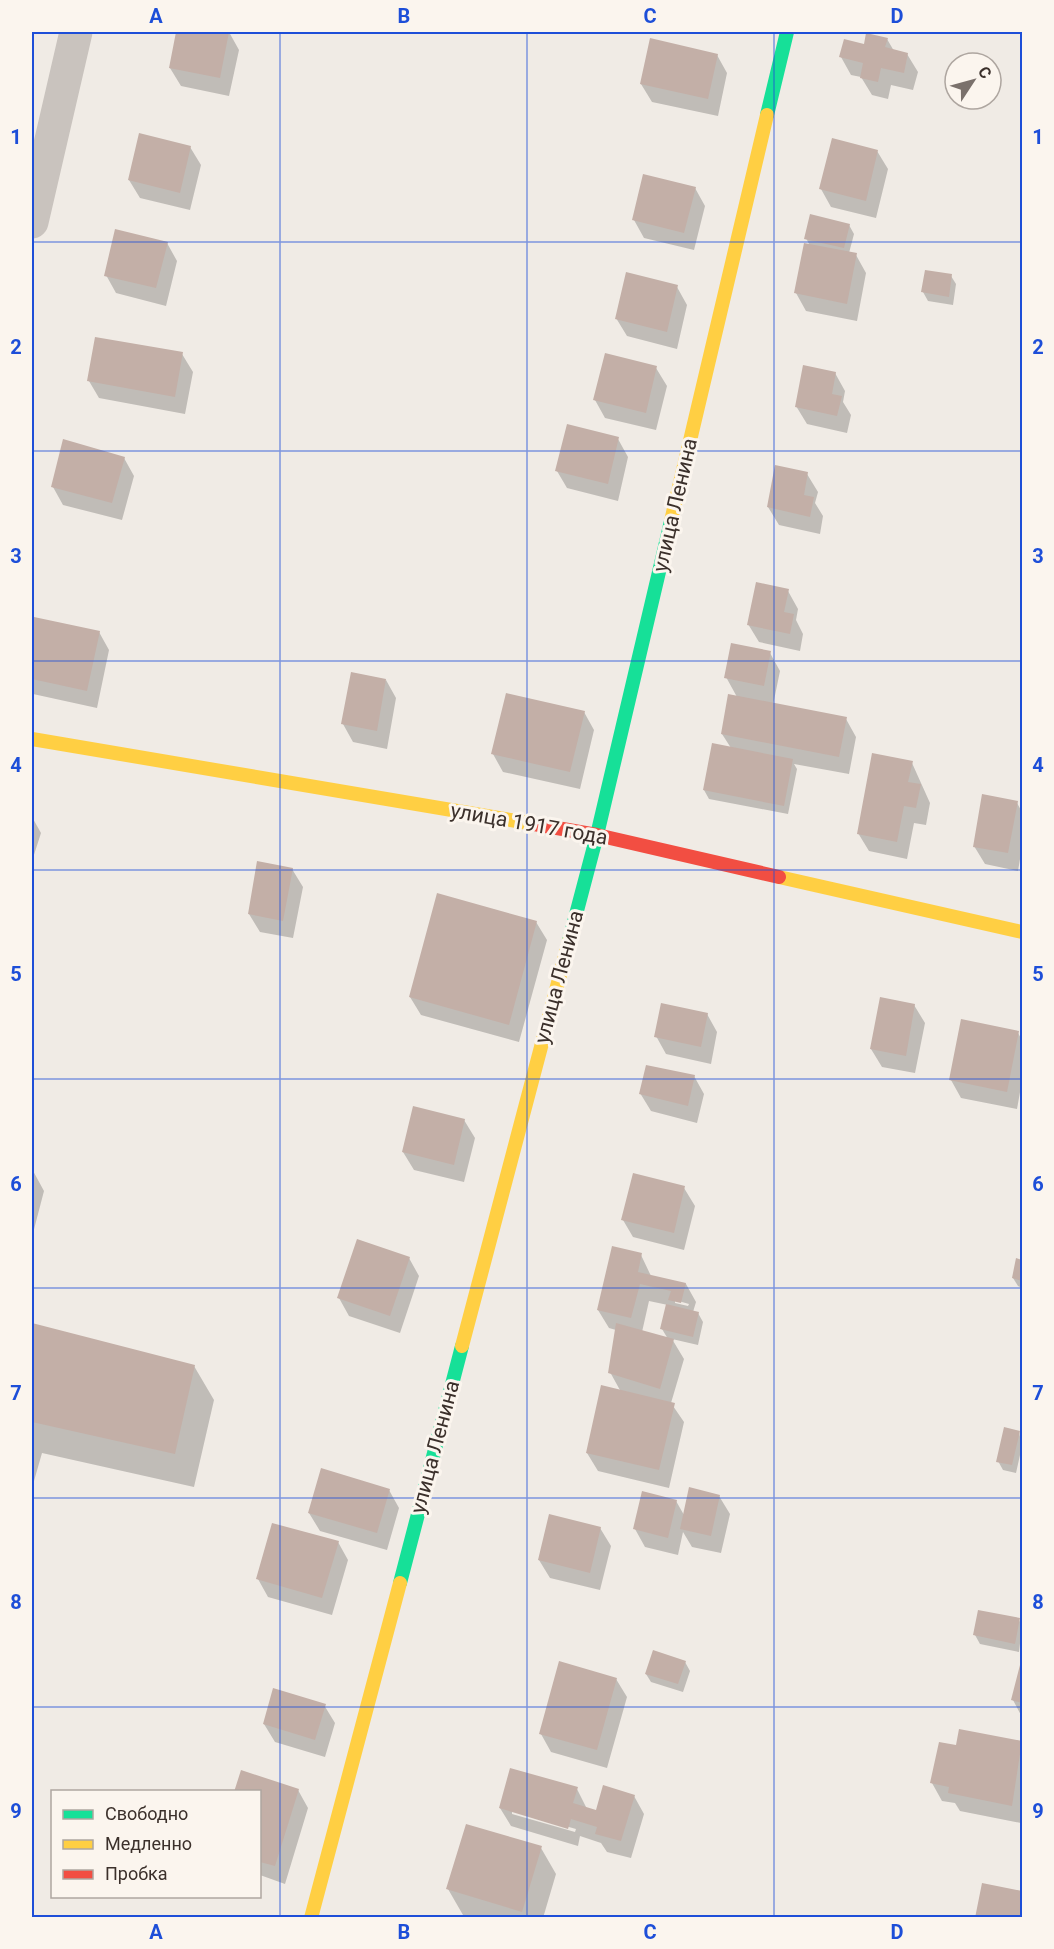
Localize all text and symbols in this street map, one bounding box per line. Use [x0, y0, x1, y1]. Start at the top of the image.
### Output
text: A [149, 4, 163, 28]
text: B [398, 4, 410, 28]
text: C [643, 4, 657, 28]
text: D [891, 4, 904, 28]
north arrow [943, 51, 1003, 111]
text: С [974, 63, 995, 82]
text: 1 [10, 125, 22, 149]
text: 1 [1032, 125, 1044, 149]
text: 2 [10, 335, 22, 359]
text: 2 [1032, 335, 1044, 359]
street label: улица Ленина [648, 436, 702, 574]
text: 3 [10, 544, 22, 568]
text: 3 [1032, 544, 1044, 568]
text: 4 [10, 753, 22, 777]
text: 4 [1032, 753, 1044, 777]
street label: улица 1917 года [449, 798, 609, 850]
street label: улица Ленина [530, 908, 588, 1046]
text: 5 [10, 962, 22, 986]
text: 5 [1032, 962, 1044, 986]
text: 6 [10, 1172, 22, 1196]
text: 6 [1032, 1172, 1044, 1196]
street label: улица Ленина [406, 1378, 464, 1516]
text: 7 [10, 1381, 22, 1405]
text: 7 [1032, 1381, 1044, 1405]
text: 8 [10, 1590, 22, 1614]
text: 8 [1032, 1590, 1044, 1614]
legend [51, 1790, 261, 1898]
text: 9 [10, 1799, 22, 1823]
text: 9 [1032, 1799, 1044, 1823]
text: Свободно [105, 1803, 188, 1824]
text: Медленно [105, 1833, 192, 1854]
text: Пробка [105, 1863, 168, 1884]
text: A [149, 1920, 163, 1944]
text: B [398, 1920, 410, 1944]
text: C [643, 1920, 657, 1944]
text: D [891, 1920, 904, 1944]

